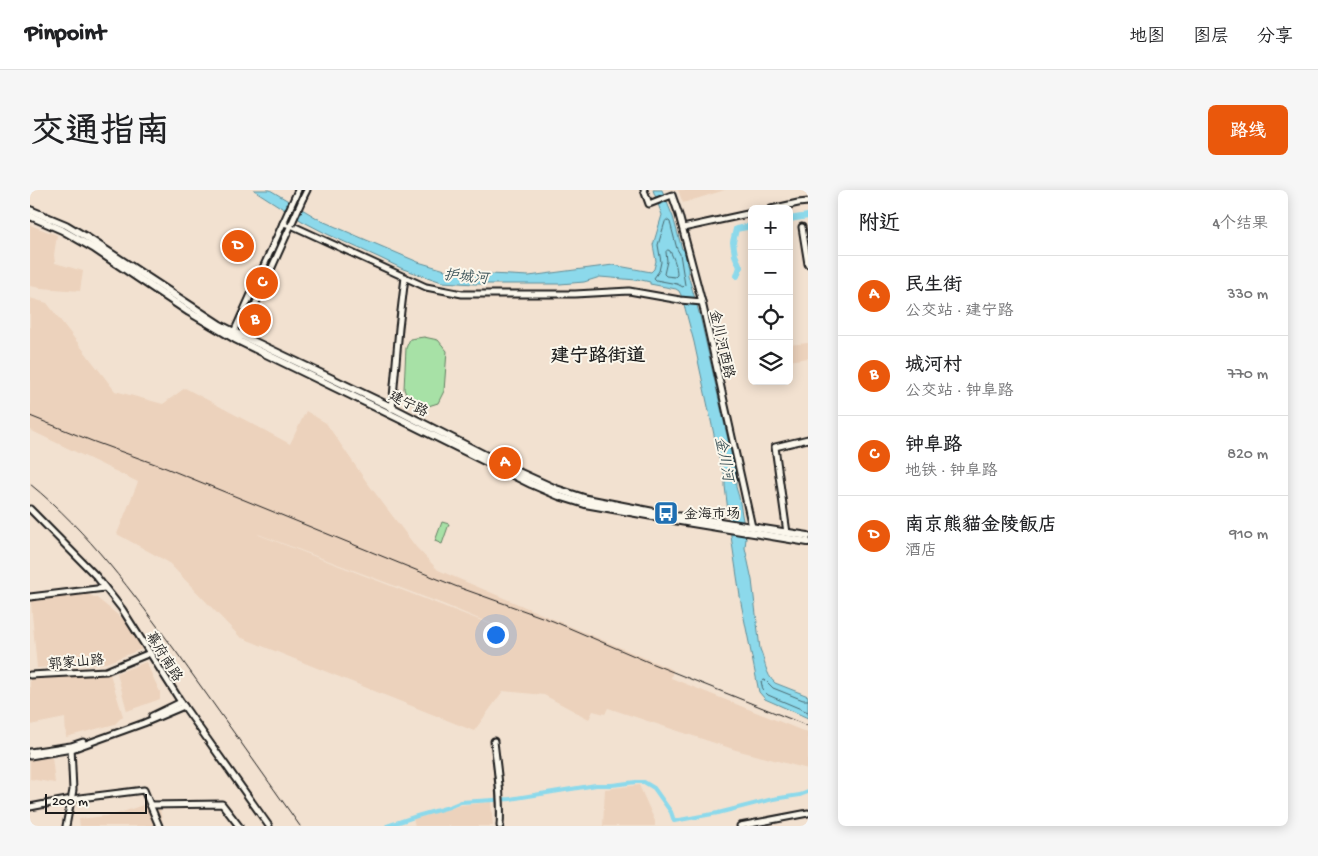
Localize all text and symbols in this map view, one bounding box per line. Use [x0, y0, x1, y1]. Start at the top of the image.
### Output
text: Pinpoint [25, 20, 106, 49]
text: 地图 [1129, 27, 1165, 48]
text: 图层 [1193, 27, 1229, 48]
text: 分享 [1257, 27, 1293, 48]
button: 路线 [1208, 105, 1288, 155]
text: 交通指南 [30, 114, 170, 155]
map controls [748, 205, 793, 385]
button: + [748, 205, 793, 250]
text: 附近 [858, 213, 900, 238]
text: 4个结果 [1212, 216, 1268, 235]
pin: D [222, 227, 254, 265]
button: − [748, 250, 793, 295]
pin: C [246, 264, 278, 302]
water label: 护城河 [443, 266, 492, 289]
text: 民生街 [905, 275, 962, 298]
text: A [869, 286, 879, 305]
text: 330 m [1227, 286, 1268, 305]
button: locate [748, 295, 793, 340]
pin: B [239, 301, 271, 339]
text: 公交站 · 建宁路 [905, 303, 1014, 322]
street label: 金川河西路 [704, 308, 738, 381]
button: layers [748, 340, 793, 385]
district label: 建宁路街道 [550, 345, 646, 369]
text: 城河村 [905, 355, 962, 378]
text: B [870, 366, 878, 385]
text: 770 m [1227, 366, 1268, 385]
text: 公交站 · 钟阜路 [905, 383, 1014, 402]
street label: 建宁路 [385, 388, 431, 422]
water label: 金川河 [710, 435, 738, 486]
text: 钟阜路 [905, 435, 962, 458]
pin: A [489, 444, 521, 482]
text: C [870, 446, 878, 465]
text: 820 m [1227, 446, 1268, 465]
text: 地铁 · 钟阜路 [905, 463, 998, 482]
bus stop icon: 金海市场 [653, 500, 679, 526]
place label: 金海市场 [684, 506, 740, 524]
text: 南京熊貓金陵飯店 [905, 515, 1057, 538]
text: D [869, 526, 879, 545]
text: 910 m [1229, 526, 1268, 545]
text: 酒店 [905, 543, 937, 562]
your location [483, 622, 509, 648]
street label: 幕府南路 [141, 629, 186, 686]
street label: 郭家山路 [47, 652, 105, 674]
scale bar [45, 791, 148, 814]
text: 200 m [52, 794, 88, 811]

